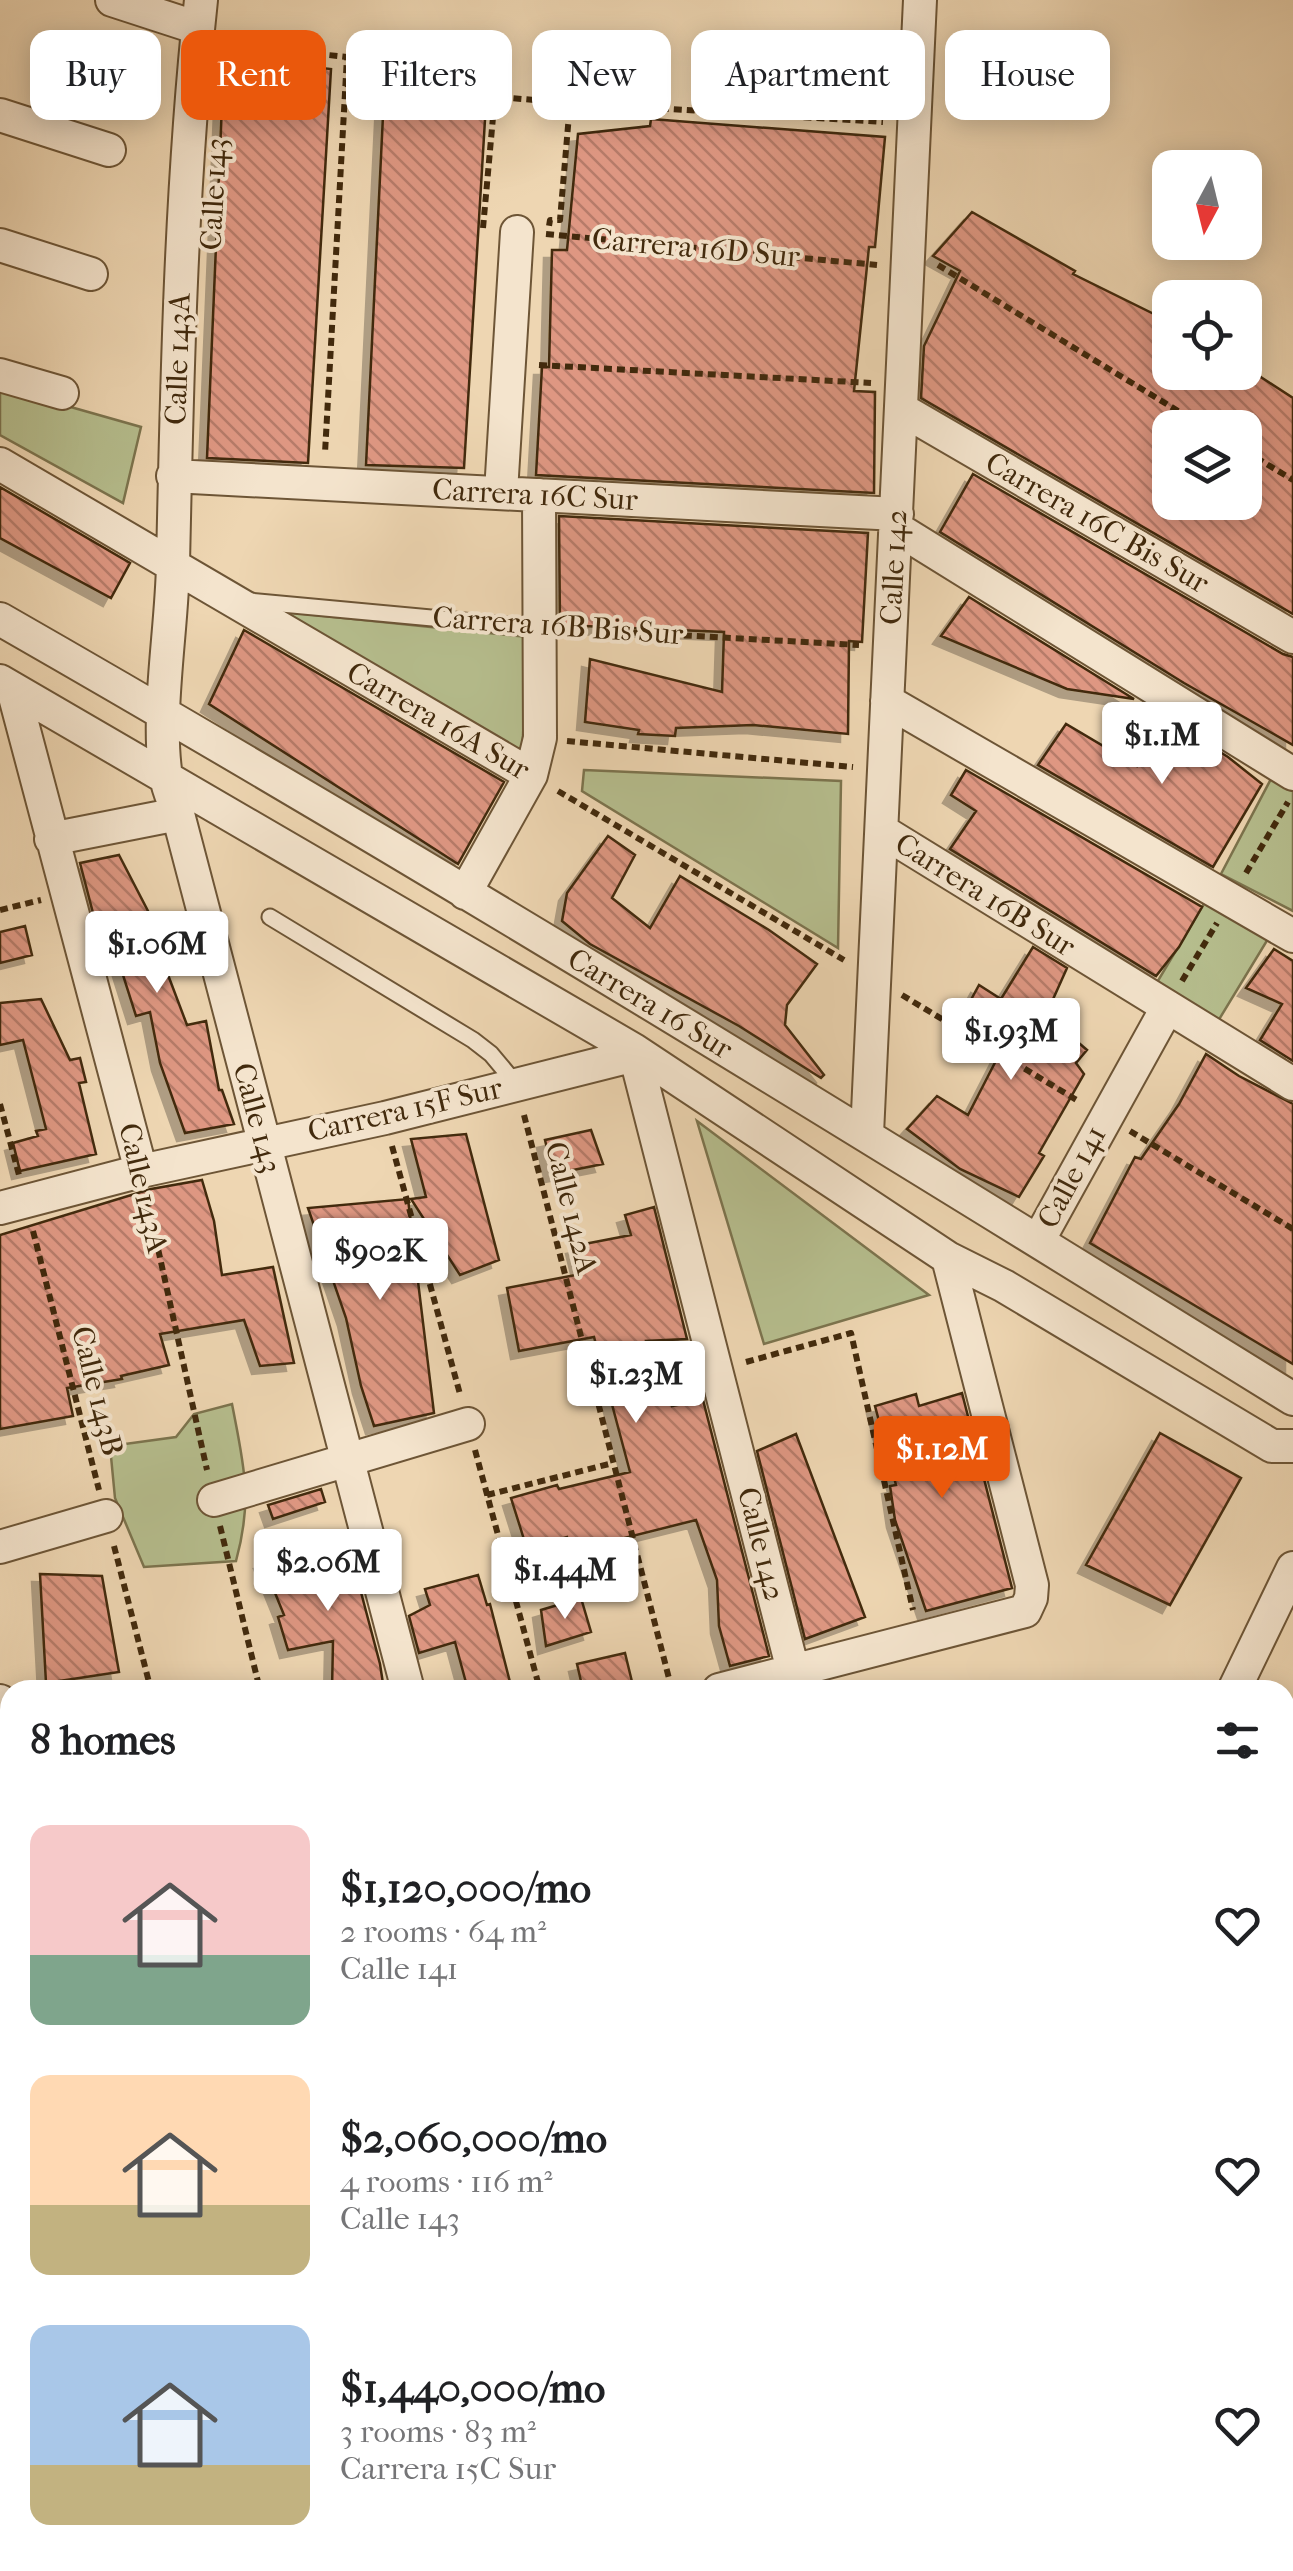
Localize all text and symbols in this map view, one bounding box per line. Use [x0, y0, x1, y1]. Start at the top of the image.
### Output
chip: Buy [30, 30, 161, 120]
chip: Rent [181, 30, 326, 120]
chip: Filters [346, 30, 512, 120]
chip: New [532, 30, 671, 120]
chip: Apartment [691, 30, 925, 120]
chip: House [945, 30, 1110, 120]
street label: Calle 143 [194, 137, 234, 251]
north arrow [1152, 150, 1262, 260]
map controls [1152, 150, 1262, 520]
street label: Carrera 16D Sur [591, 221, 802, 275]
button: locate [1152, 280, 1262, 390]
street label: Calle 143A [158, 292, 198, 426]
button: layers [1152, 410, 1262, 520]
street label: Carrera 16C Bis Sur [979, 445, 1215, 601]
street label: Carrera 16C Sur [431, 472, 639, 518]
street label: Calle 142 [873, 508, 915, 626]
street label: Carrera 16B Bis Sur [432, 600, 685, 652]
street label: Carrera 16A Sur [340, 655, 536, 788]
pin: $1.1M [1092, 702, 1232, 787]
text: $1.1M [1124, 716, 1200, 753]
street label: Carrera 16B Sur [889, 826, 1081, 964]
pin: $1.06M [76, 911, 238, 996]
text: $1.06M [107, 925, 207, 962]
street label: Carrera 16 Sur [561, 941, 739, 1067]
pin: $1.93M [930, 998, 1092, 1083]
text: $1.93M [964, 1012, 1058, 1049]
street label: Calle 143 [226, 1059, 288, 1177]
street label: Carrera 15F Sur [304, 1071, 506, 1149]
street label: Calle 143A [111, 1120, 175, 1257]
street label: Calle 141 [1031, 1120, 1113, 1234]
street label: Calle 142A [538, 1138, 604, 1278]
pin: $902K [310, 1218, 450, 1303]
text: $902K [334, 1232, 426, 1269]
street label: Calle 143B [64, 1323, 130, 1459]
pin: $1.23M [555, 1341, 717, 1426]
text: $1.23M [589, 1355, 683, 1392]
pin: $1.12M [861, 1416, 1023, 1501]
text: $1.12M [896, 1430, 988, 1467]
street label: Calle 142 [730, 1484, 792, 1604]
pin: $2.06M [247, 1529, 409, 1614]
pin: $1.44M [484, 1537, 646, 1622]
text: $2.06M [276, 1543, 380, 1580]
text: $1.44M [513, 1551, 617, 1588]
icon: filters [1210, 1713, 1265, 1768]
text: 8 homes [30, 1716, 176, 1765]
text: $1,120,000/mo [340, 1864, 591, 1913]
icon: home [110, 1865, 230, 1985]
icon: heart [1210, 1898, 1265, 1953]
text: 2 rooms · 64 m² [340, 1913, 546, 1950]
text: Calle 141 [340, 1950, 458, 1987]
text: $2,060,000/mo [340, 2114, 607, 2163]
icon: home [110, 2115, 230, 2235]
icon: heart [1210, 2148, 1265, 2203]
text: 4 rooms · 116 m² [340, 2163, 553, 2200]
text: Calle 143 [340, 2200, 460, 2237]
text: $1,440,000/mo [340, 2364, 605, 2413]
icon: home [110, 2365, 230, 2485]
icon: heart [1210, 2398, 1265, 2453]
text: 3 rooms · 83 m² [340, 2413, 536, 2450]
text: Carrera 15C Sur [340, 2450, 556, 2487]

